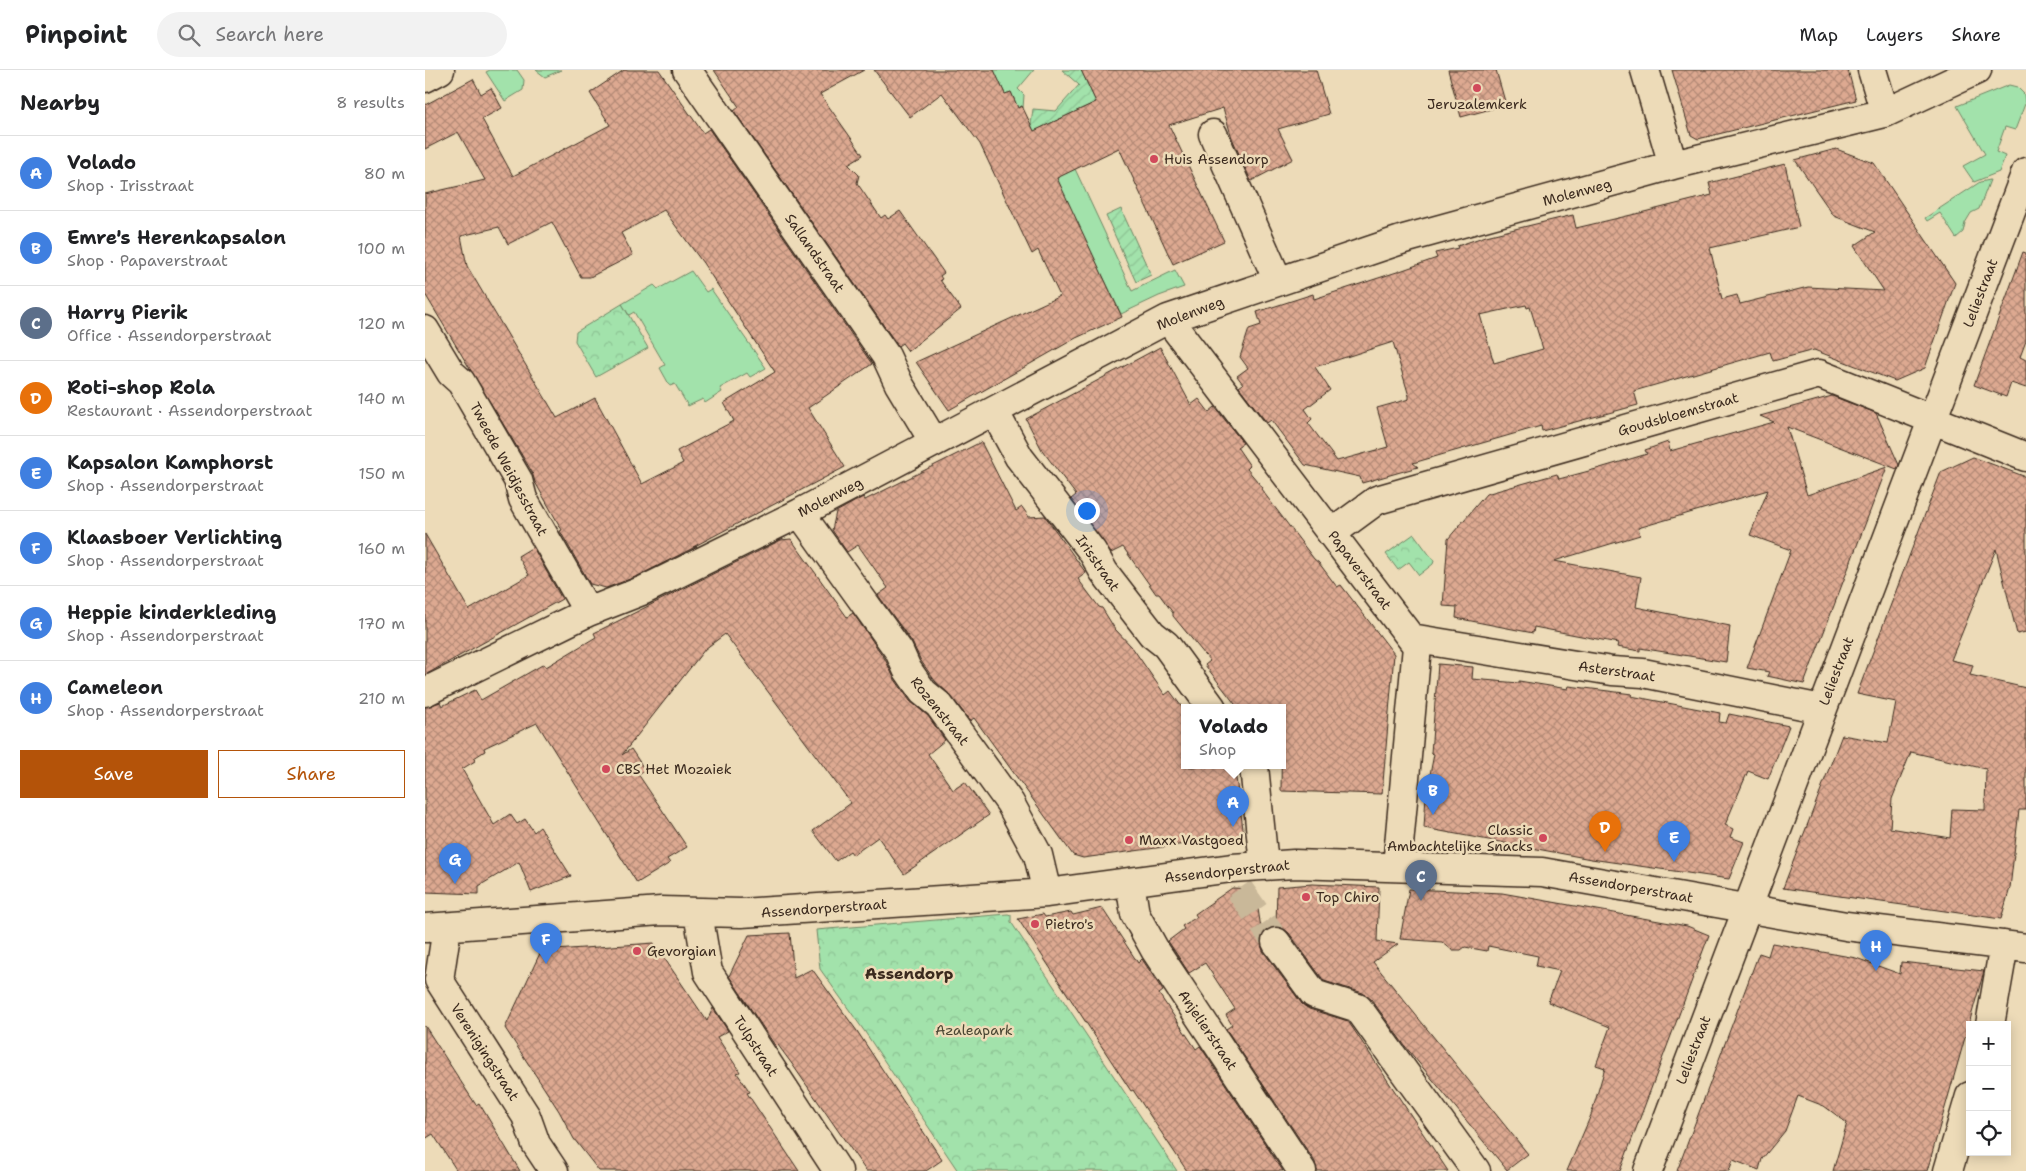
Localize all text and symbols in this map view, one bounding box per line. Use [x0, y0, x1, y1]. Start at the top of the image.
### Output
search box [157, 12, 507, 57]
text: Pinpoint [25, 19, 127, 51]
icon: search [175, 21, 203, 49]
text: Search here [215, 22, 324, 47]
text: Map [1800, 23, 1838, 47]
text: Layers [1866, 23, 1923, 47]
text: Share [1951, 23, 2001, 47]
marker: Jeruzalemkerk [1471, 82, 1483, 94]
text: Nearby [20, 89, 100, 117]
text: 8 results [336, 92, 405, 113]
place label: Jeruzalemkerk [1427, 95, 1527, 113]
text: Volado [67, 150, 136, 175]
place label: Huis Assendorp [1164, 150, 1269, 168]
marker: Huis Assendorp [1148, 153, 1160, 165]
text: A [30, 163, 42, 184]
text: 80 m [364, 163, 405, 184]
street label: Molenweg [1541, 174, 1613, 210]
text: Shop · Irisstraat [67, 175, 194, 196]
street label: Sallandstraat [781, 210, 849, 296]
text: Emre's Herenkapsalon [67, 225, 286, 250]
text: B [31, 238, 41, 259]
text: 100 m [357, 238, 405, 259]
text: Shop · Papaverstraat [67, 250, 228, 271]
street label: Leliestraat [1959, 256, 2001, 330]
street label: Molenweg [1154, 292, 1226, 334]
text: Harry Pierik [67, 300, 188, 325]
text: C [31, 313, 41, 334]
text: 120 m [358, 313, 405, 334]
text: Office · Assendorperstraat [67, 325, 272, 346]
text: Roti-shop Rola [67, 375, 215, 400]
text: D [30, 388, 42, 409]
text: 140 m [358, 388, 405, 409]
street label: Goudsbloemstraat [1616, 388, 1740, 440]
street label: Tweede Weidjesstraat [466, 399, 552, 539]
text: Restaurant · Assendorperstraat [67, 400, 312, 421]
text: Kapsalon Kamphorst [67, 450, 273, 475]
text: E [31, 463, 41, 484]
text: 150 m [358, 463, 405, 484]
street label: Molenweg [795, 473, 865, 521]
text: Shop · Assendorperstraat [67, 475, 264, 496]
your location [1074, 498, 1100, 524]
text: Klaasboer Verlichting [67, 525, 282, 550]
street label: Papaverstraat [1324, 527, 1396, 613]
street label: Irisstraat [1072, 531, 1124, 595]
text: F [31, 538, 41, 559]
text: 160 m [358, 538, 405, 559]
text: Shop · Assendorperstraat [67, 550, 264, 571]
text: Heppie kinderkleding [67, 600, 276, 625]
text: G [30, 613, 42, 634]
text: 170 m [358, 613, 405, 634]
text: Shop · Assendorperstraat [67, 625, 264, 646]
street label: Leliestraat [1815, 634, 1857, 708]
street label: Asterstraat [1577, 657, 1657, 685]
street label: Rozenstraat [907, 673, 973, 749]
text: Cameleon [67, 675, 163, 700]
text: H [30, 688, 42, 709]
text: 210 m [358, 688, 405, 709]
text: Shop · Assendorperstraat [67, 700, 264, 721]
popup [1181, 704, 1286, 769]
text: Volado [1199, 714, 1268, 739]
text: Shop [1199, 739, 1236, 760]
button: Save [20, 750, 208, 798]
button: Share [218, 750, 405, 798]
place label: CBS Het Mozaiek [616, 760, 732, 778]
marker: CBS Het Mozaiek [600, 763, 612, 775]
pin: B [1417, 774, 1449, 815]
pin: A [1217, 786, 1249, 827]
pin: D [1589, 811, 1621, 852]
place label: Classic Ambachtelijke Snacks [1387, 821, 1533, 855]
pin: E [1658, 821, 1690, 862]
place label: Maxx Vastgoed [1139, 831, 1244, 849]
marker: Classic Ambachtelijke Snacks [1537, 832, 1549, 844]
marker: Maxx Vastgoed [1123, 834, 1135, 846]
pin: G [439, 843, 471, 884]
street label: Assendorperstraat [1163, 855, 1291, 887]
pin: C [1405, 860, 1437, 901]
street label: Assendorperstraat [1567, 867, 1695, 907]
place label: Top Chiro [1316, 888, 1379, 906]
marker: Top Chiro [1300, 891, 1312, 903]
street label: Assendorperstraat [760, 895, 888, 921]
place label: Pietro's [1045, 915, 1094, 933]
marker: Pietro's [1029, 918, 1041, 930]
pin: F [530, 923, 562, 964]
pin: H [1860, 930, 1892, 971]
place label: Gevorgian [647, 942, 717, 960]
marker: Gevorgian [631, 945, 643, 957]
district label: Assendorp [865, 963, 954, 984]
street label: Anjelierstraat [1174, 986, 1242, 1074]
street label: Verenigingstraat [447, 1000, 523, 1104]
street label: Tulpstraat [730, 1012, 782, 1080]
street label: Leliestraat [1672, 1013, 1714, 1087]
park label: Azaleapark [935, 1021, 1013, 1039]
map controls [1966, 1021, 2011, 1156]
button: + [1966, 1021, 2011, 1066]
button: − [1966, 1066, 2011, 1111]
button: locate [1966, 1111, 2011, 1156]

